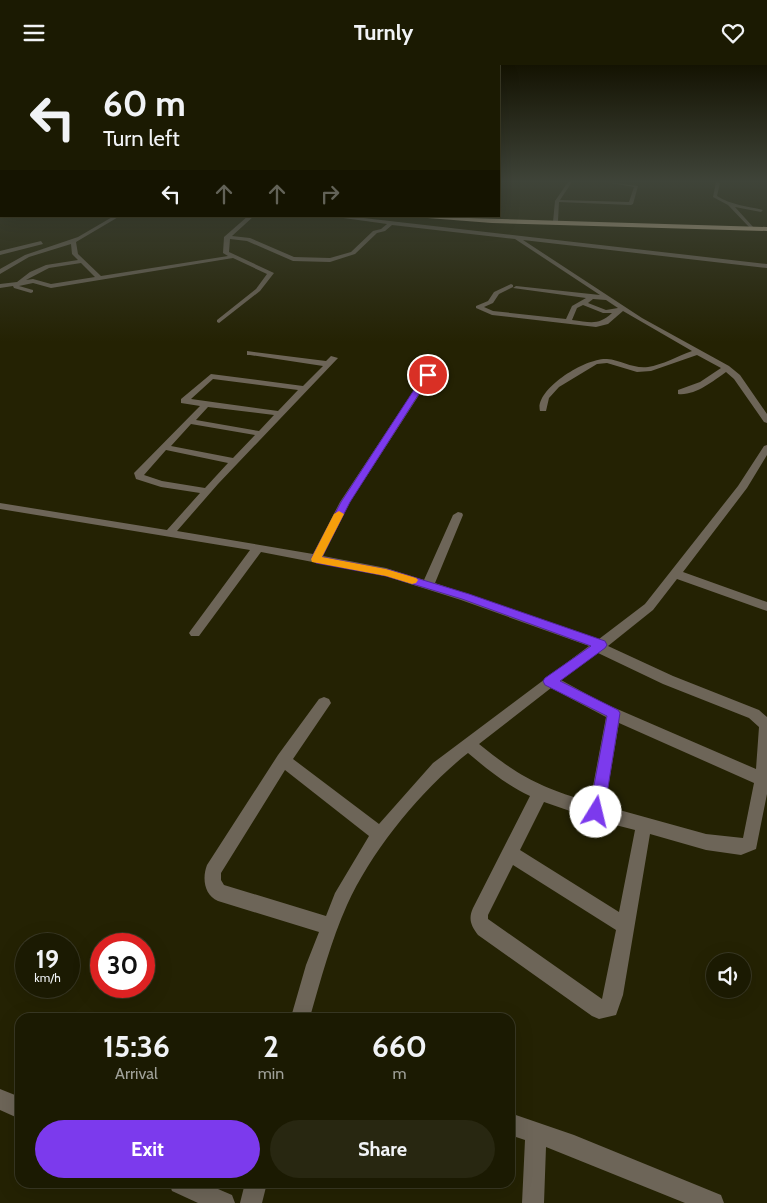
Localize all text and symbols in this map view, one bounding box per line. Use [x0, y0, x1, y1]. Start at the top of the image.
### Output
icon: menu [20, 19, 48, 47]
text: Turnly [354, 19, 413, 46]
icon: heart [719, 19, 747, 47]
text: 60 m [103, 82, 186, 125]
icon: left [20, 85, 85, 150]
text: Turn left [103, 125, 180, 152]
icon: left [157, 180, 185, 208]
icon: ahead [210, 180, 238, 208]
icon: ahead [263, 180, 291, 208]
icon: right [316, 180, 344, 208]
pin [407, 354, 449, 396]
icon: arrive [414, 361, 442, 389]
position arrow [569, 785, 621, 837]
speed limit sign: 30 [90, 933, 155, 998]
text: 19 [36, 944, 59, 974]
map controls [706, 953, 751, 998]
button: sound [706, 953, 751, 998]
text: km/h [34, 970, 61, 985]
text: 15:36 [103, 1028, 170, 1065]
text: 2 [263, 1028, 279, 1065]
text: 660 [372, 1028, 427, 1065]
text: Arrival [115, 1064, 158, 1083]
text: min [258, 1064, 284, 1083]
text: m [393, 1064, 407, 1083]
button: Exit [35, 1120, 260, 1178]
button: Share [270, 1120, 495, 1178]

